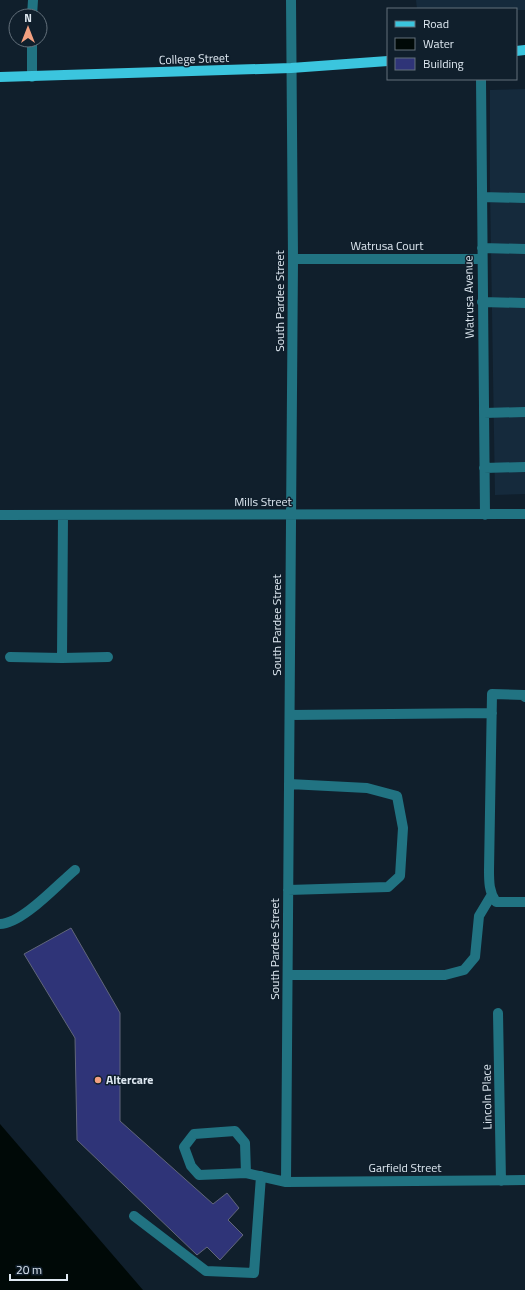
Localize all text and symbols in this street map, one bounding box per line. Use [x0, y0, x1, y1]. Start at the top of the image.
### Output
north arrow [8, 8, 48, 48]
legend [387, 8, 517, 80]
text: N [24, 10, 32, 26]
text: Road [423, 14, 449, 33]
text: Water [423, 34, 454, 53]
street label: College Street [159, 48, 230, 69]
text: Building [423, 54, 464, 73]
street label: Watrusa Court [351, 236, 424, 255]
street label: South Pardee Street [270, 249, 289, 352]
street label: Watrusa Avenue [458, 255, 479, 339]
street label: Mills Street [234, 492, 292, 511]
street label: South Pardee Street [267, 573, 286, 676]
street label: South Pardee Street [265, 897, 284, 1000]
street label: Lincoln Place [476, 1064, 497, 1130]
place label: Altercare [106, 1070, 153, 1089]
marker: Altercare [93, 1075, 103, 1085]
street label: Garfield Street [369, 1158, 442, 1177]
scale bar [10, 1256, 67, 1282]
text: 20 m [16, 1260, 42, 1279]

